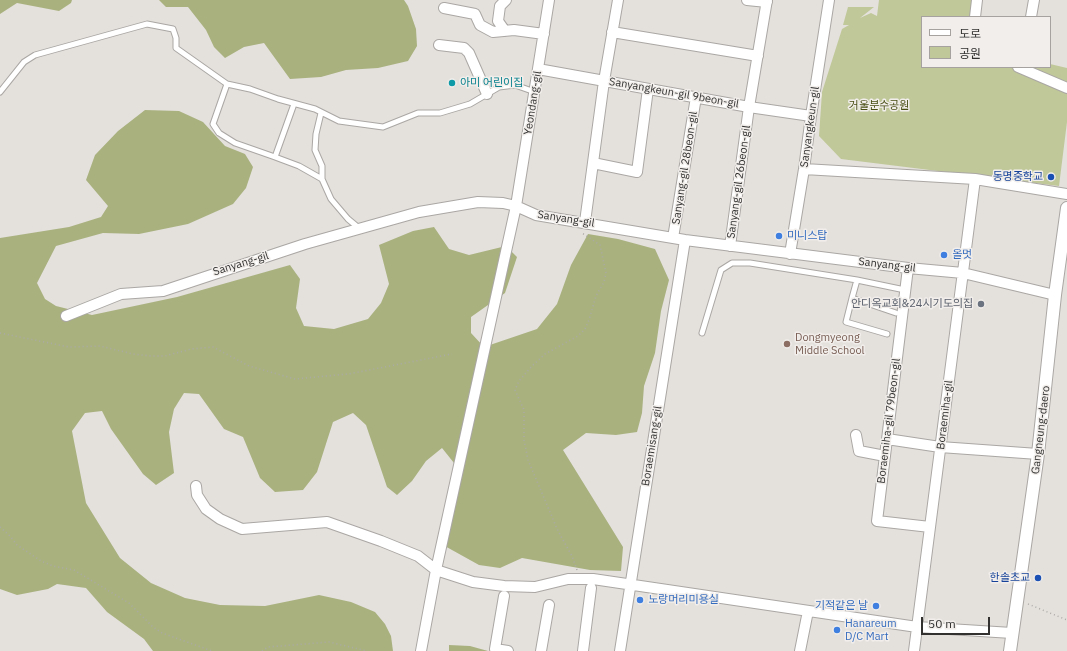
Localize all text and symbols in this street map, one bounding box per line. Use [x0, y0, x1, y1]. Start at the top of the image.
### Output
legend [921, 16, 1051, 68]
text: 도로 [959, 26, 981, 41]
text: 공원 [959, 46, 981, 61]
street label: Yeondang-gil [521, 70, 545, 136]
street label: Sanyangkeun-gil 9beon-gil [608, 75, 740, 111]
place label: 아미 어린이집 [460, 76, 523, 90]
marker: 아미 어린이집 [447, 78, 457, 88]
street label: Sanyangkeun-gil [798, 86, 822, 168]
park label: 거울분수공원 [849, 99, 909, 113]
street label: Sanyang-gil 28beon-gil [670, 111, 700, 225]
street label: Sanyang-gil 26beon-gil [725, 125, 753, 239]
place label: 동명중학교 [992, 170, 1043, 184]
marker: 동명중학교 [1046, 172, 1056, 182]
street label: Sanyang-gil [537, 208, 595, 230]
place label: 미니스탑 [787, 229, 827, 243]
marker: 미니스탑 [774, 231, 784, 241]
place label: 올멋 [952, 248, 972, 262]
street label: Sanyang-gil [212, 249, 270, 279]
marker: 올멋 [939, 250, 949, 260]
street label: Sanyang-gil [858, 255, 916, 275]
place label: 안디옥교회&24시기도의집 [851, 297, 973, 311]
marker: 안디옥교회&24시기도의집 [976, 299, 986, 309]
place label: Dongmyeong Middle School [795, 331, 865, 357]
marker: Dongmyeong Middle School [782, 339, 792, 349]
street label: Boraemiha-gil 79beon-gil [875, 358, 903, 484]
street label: Boraemiha-gil [934, 380, 956, 450]
street label: Gangneung-daero [1029, 385, 1053, 475]
street label: Boraemisang-gil [639, 405, 665, 487]
place label: 한솔초교 [990, 571, 1030, 585]
marker: 한솔초교 [1033, 573, 1043, 583]
place label: 노랑머리미용실 [648, 593, 719, 607]
marker: 노랑머리미용실 [635, 595, 645, 605]
place label: 기적같은 날 [815, 599, 868, 613]
marker: 기적같은 날 [871, 601, 881, 611]
scale bar [923, 609, 992, 635]
text: 50 m [928, 616, 956, 631]
place label: Hanareum D/C Mart [845, 617, 897, 643]
marker: Hanareum D/C Mart [832, 625, 842, 635]

